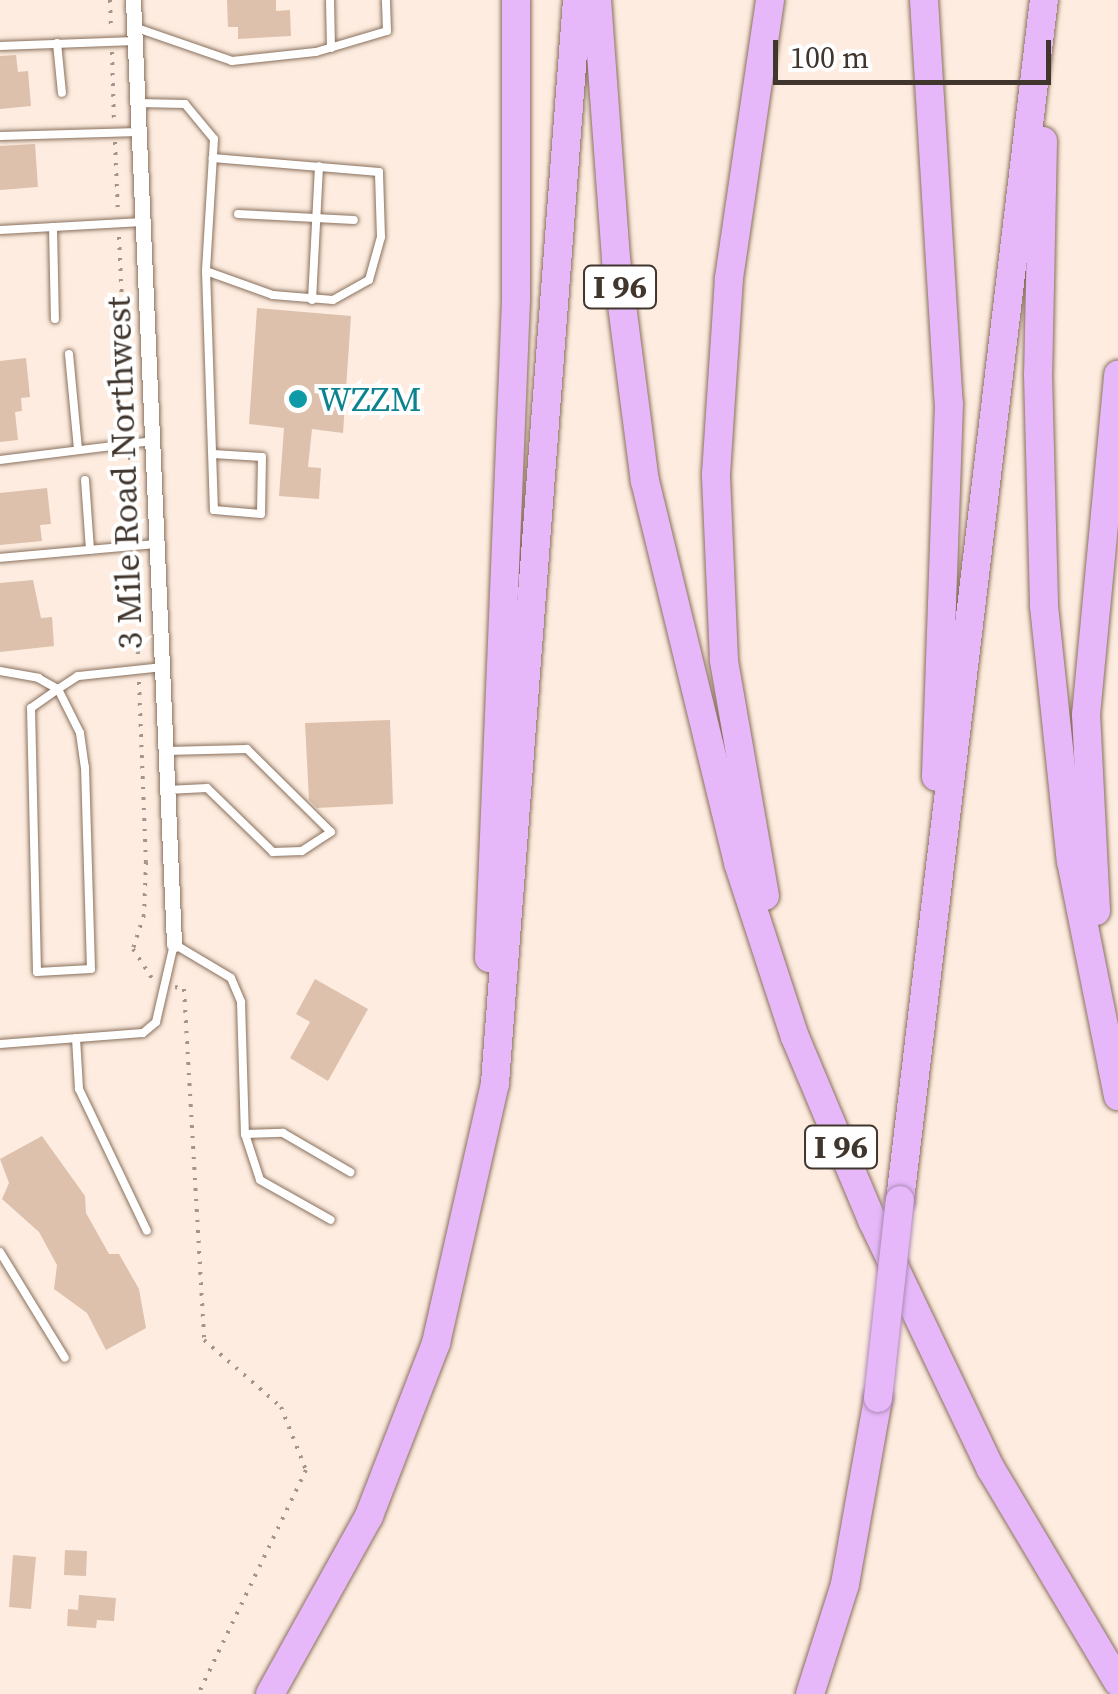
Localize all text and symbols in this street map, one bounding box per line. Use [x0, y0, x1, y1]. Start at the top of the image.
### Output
scale bar [778, 20, 1056, 82]
text: 100 m [790, 37, 869, 78]
road number: I 96 [582, 260, 658, 314]
street label: 3 Mile Road Northwest [97, 296, 151, 650]
place label: WZZM [318, 378, 421, 420]
marker: WZZM [287, 388, 309, 410]
road number: I 96 [804, 1120, 878, 1174]

